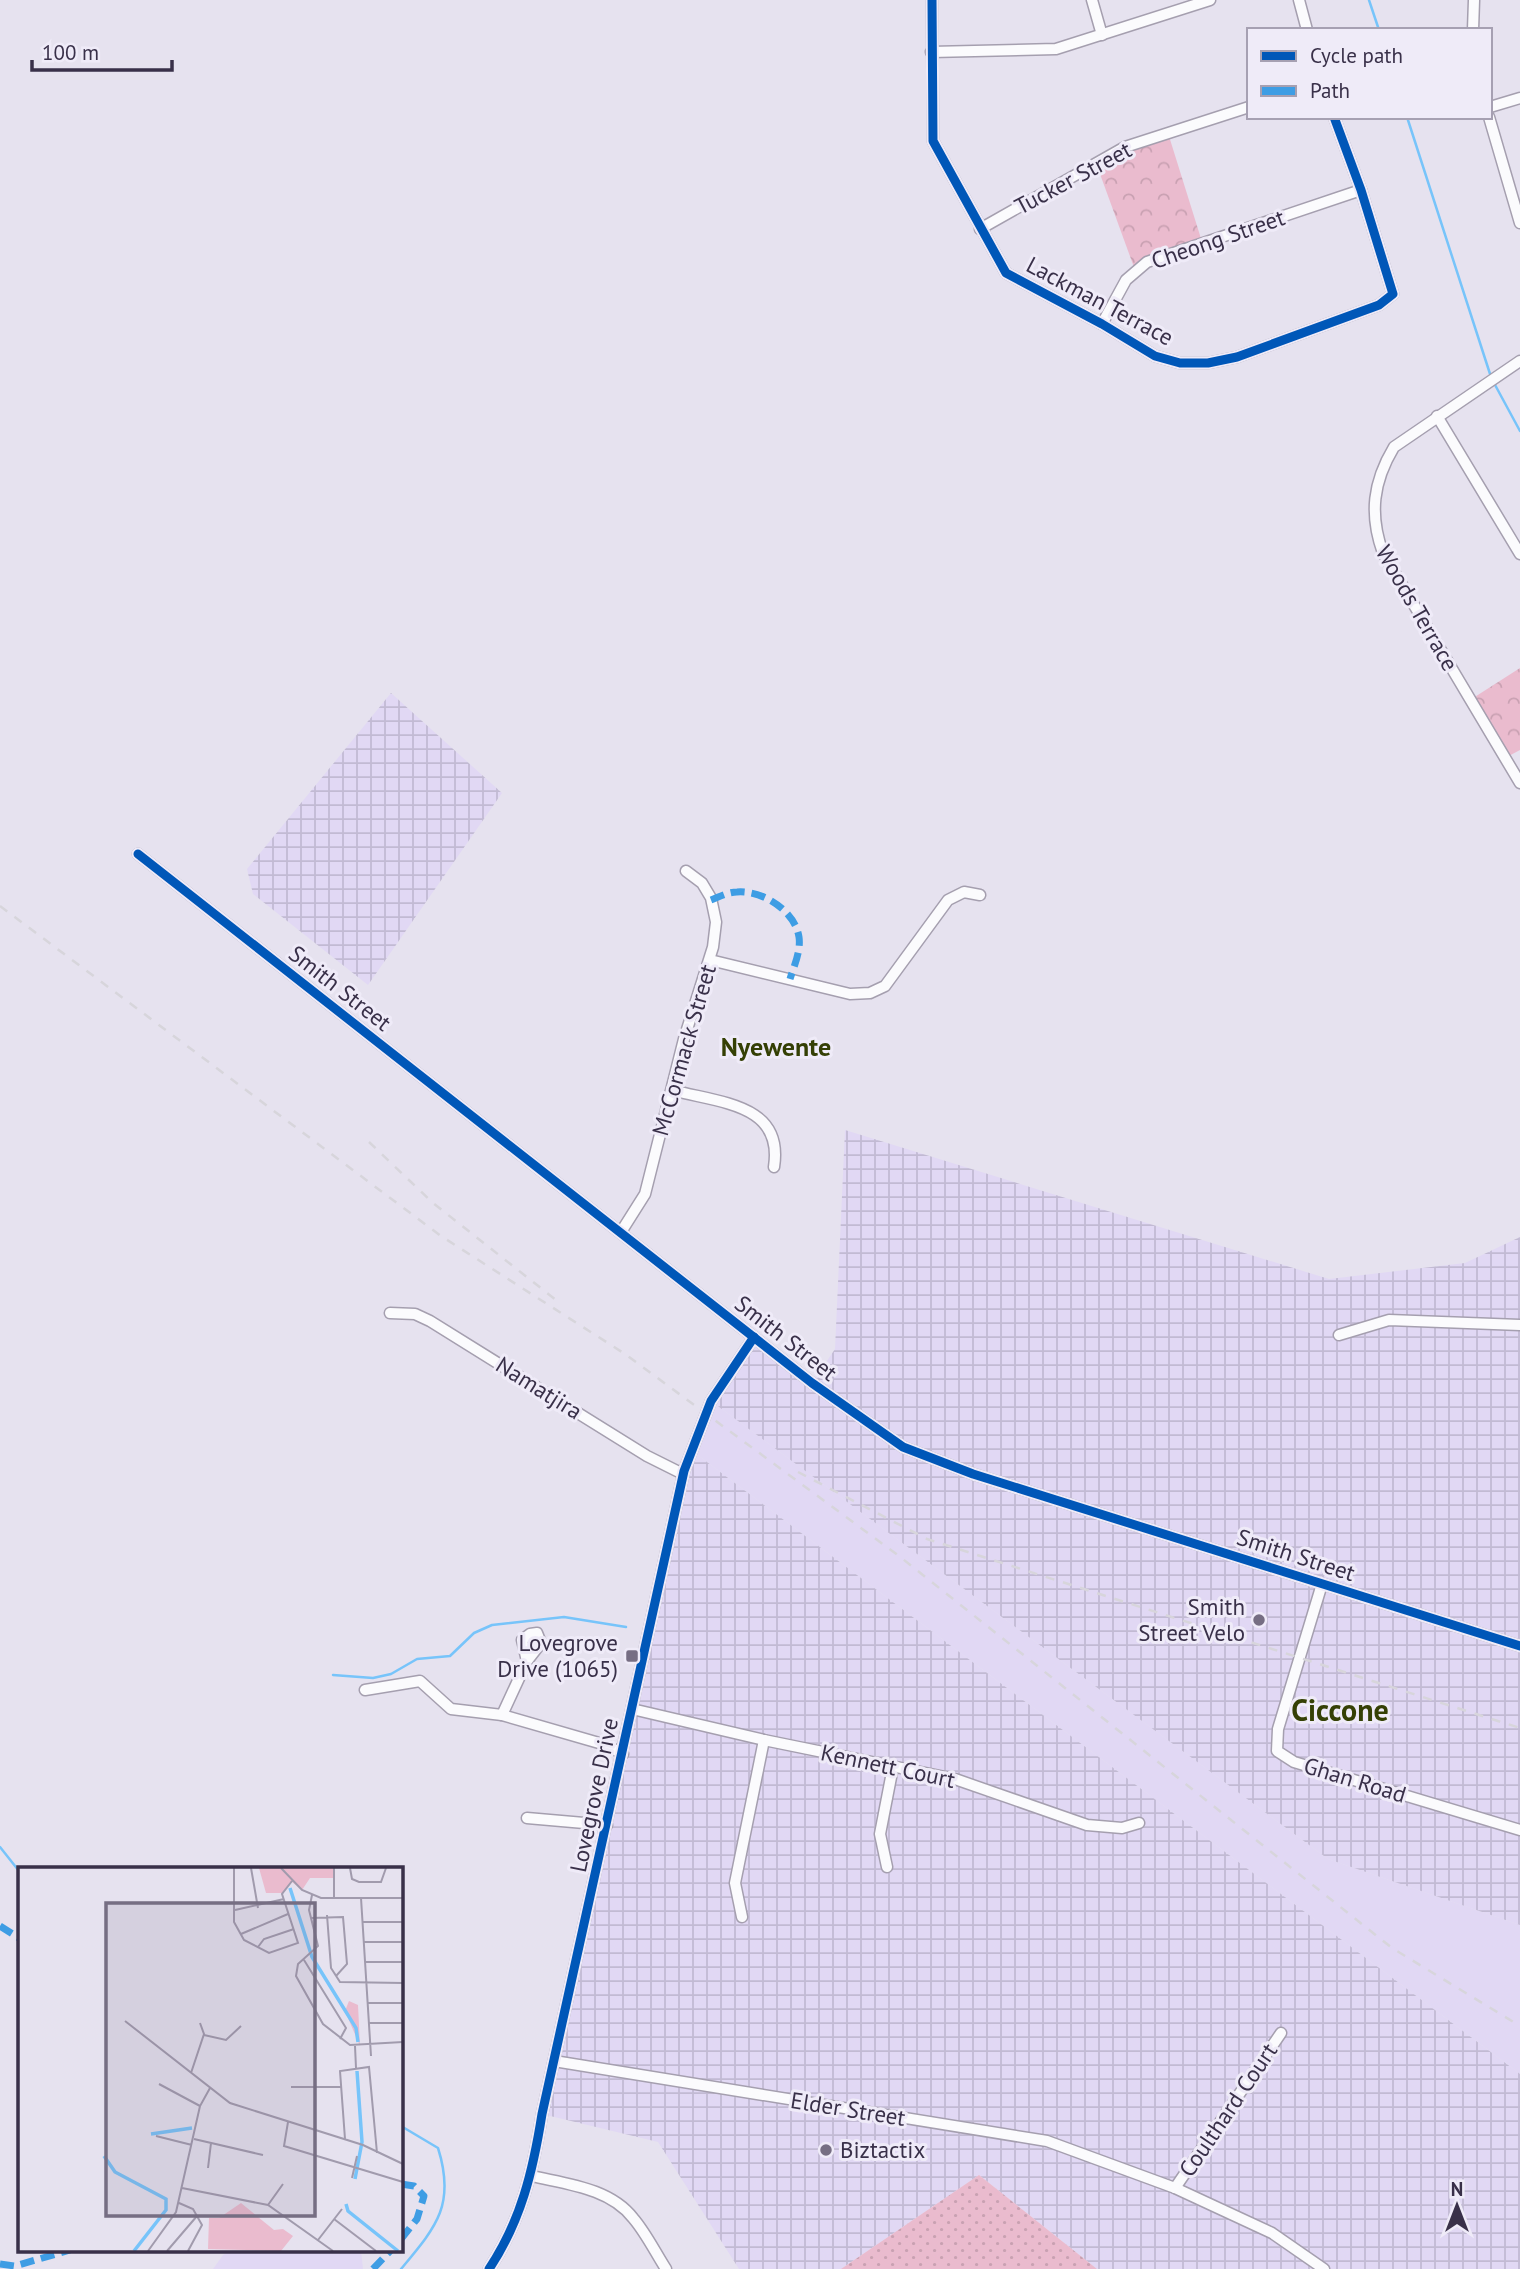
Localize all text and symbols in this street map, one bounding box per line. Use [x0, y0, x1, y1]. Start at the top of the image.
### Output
scale bar [32, 28, 172, 72]
legend [1247, 28, 1492, 119]
text: 100 m [42, 39, 99, 66]
text: Cycle path [1310, 42, 1403, 69]
text: Path [1310, 77, 1350, 104]
street label: Tucker Street [1009, 135, 1136, 220]
street label: Cheong Street [1147, 202, 1289, 275]
street label: Lackman Terrace [1022, 250, 1179, 351]
street label: Woods Terrace [1370, 540, 1465, 676]
street label: Smith Street [283, 939, 398, 1037]
street label: McCormack Street [645, 961, 722, 1139]
district label: Nyewente [721, 1030, 831, 1063]
street label: Smith Street [729, 1289, 844, 1387]
street label: Namatjira [491, 1350, 588, 1425]
street label: Smith Street [1234, 1522, 1359, 1587]
place label: Smith Street Velo [1138, 1592, 1245, 1647]
marker: Smith Street Velo [1251, 1612, 1267, 1628]
place label: Lovegrove Drive (1065) [497, 1628, 618, 1683]
marker: Lovegrove Drive (1065) [624, 1648, 640, 1664]
district label: Ciccone [1291, 1690, 1389, 1729]
street label: Lovegrove Drive [563, 1715, 624, 1875]
street label: Kennett Court [818, 1737, 958, 1794]
street label: Ghan Road [1300, 1750, 1410, 1809]
inset map [18, 1867, 402, 2252]
street label: Coulthard Court [1172, 2037, 1283, 2182]
street label: Elder Street [789, 2085, 908, 2132]
place label: Biztactix [840, 2135, 925, 2164]
marker: Biztactix [818, 2142, 834, 2158]
north arrow [1422, 2171, 1492, 2241]
text: N [1451, 2177, 1463, 2201]

